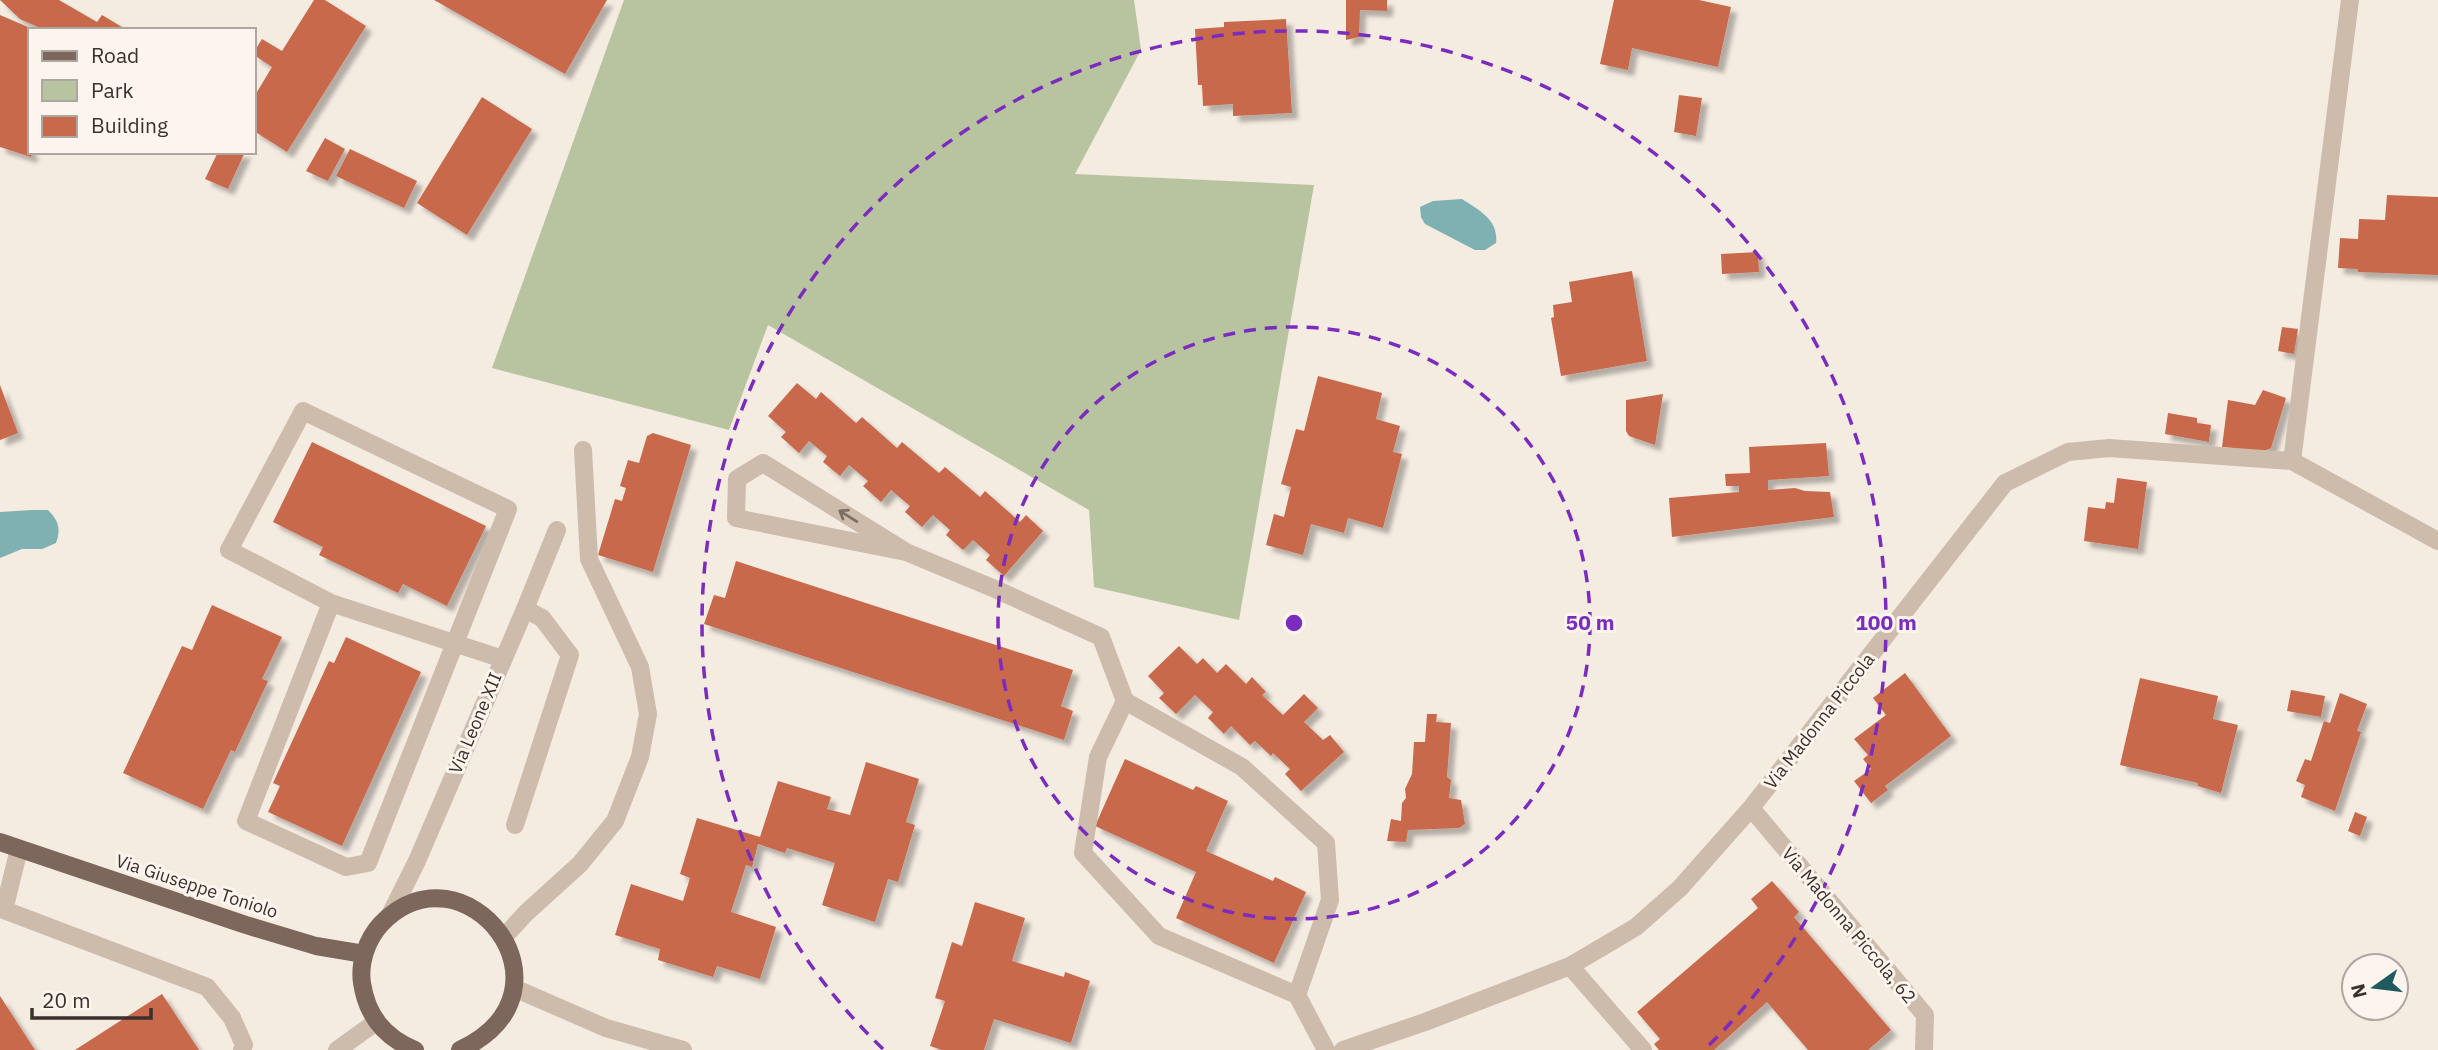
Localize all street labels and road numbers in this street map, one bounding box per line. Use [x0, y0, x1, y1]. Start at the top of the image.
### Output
street label: Via Madonna Piccola [1759, 648, 1879, 794]
street label: Via Leone XII [443, 669, 507, 777]
street label: Via Madonna Piccola, 62 [1777, 842, 1921, 1008]
street label: Via Giuseppe Toniolo [113, 849, 281, 923]

